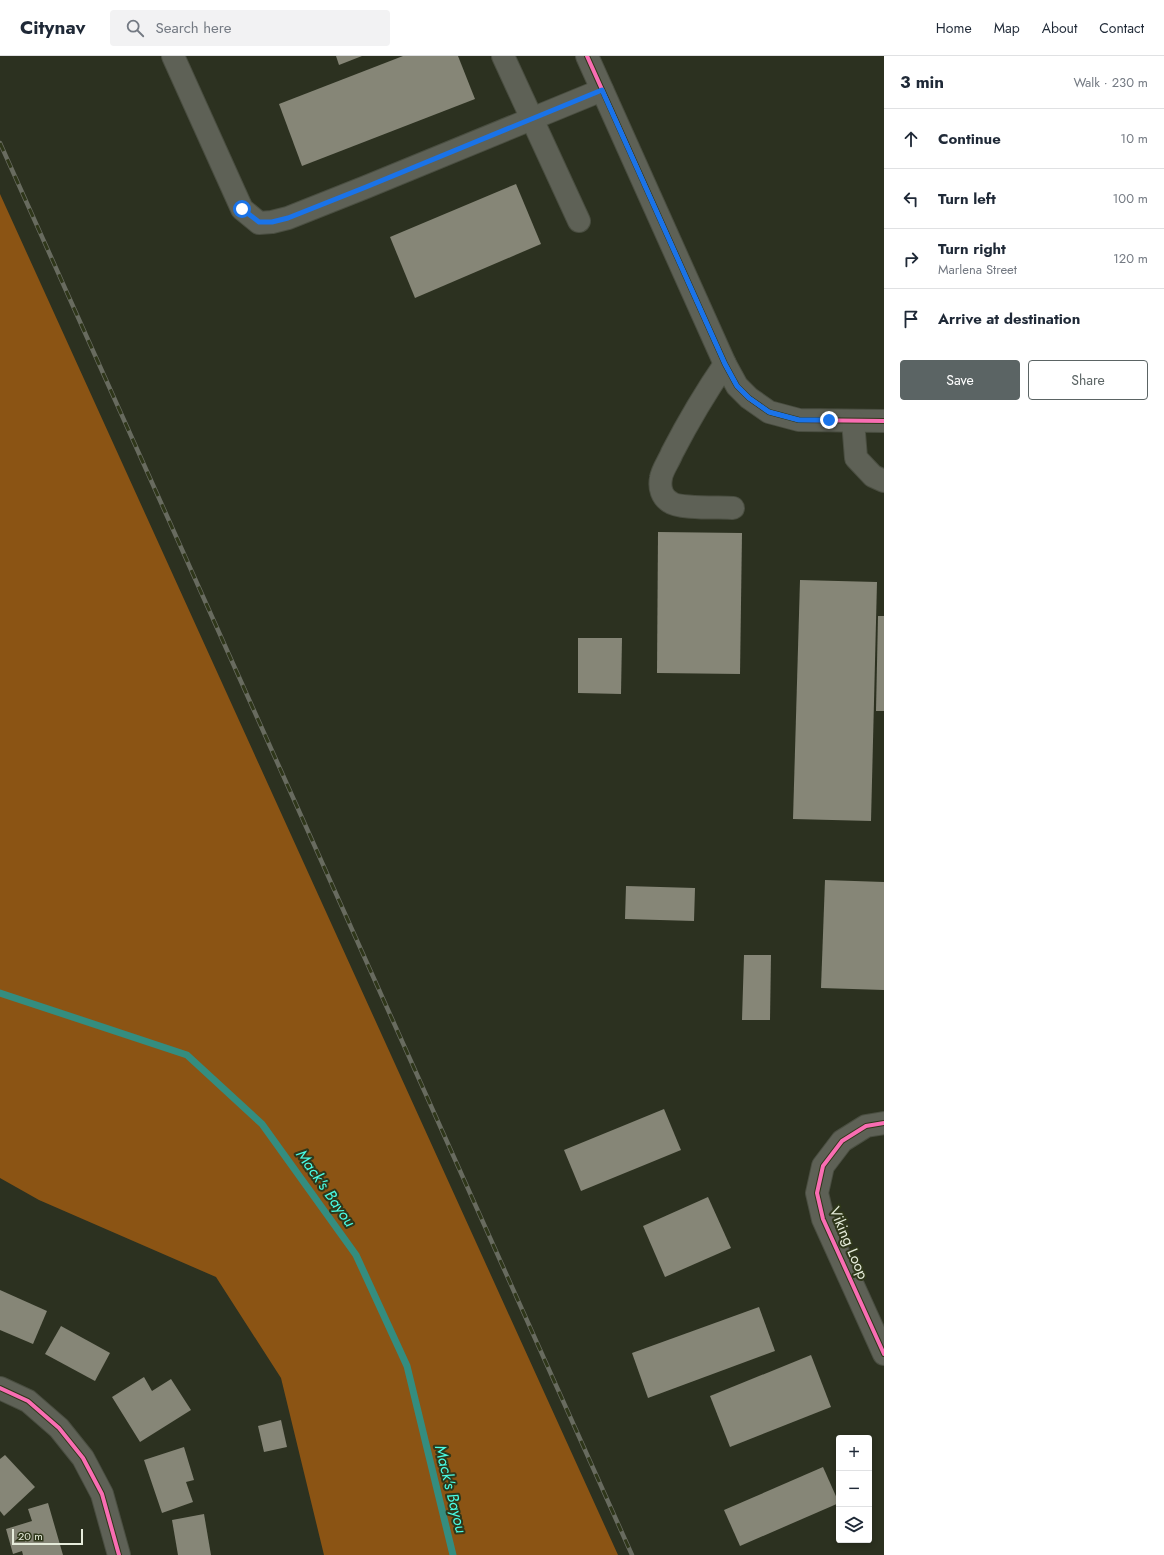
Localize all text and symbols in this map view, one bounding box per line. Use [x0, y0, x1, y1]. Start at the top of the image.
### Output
search box [110, 10, 390, 46]
text: Citynav [20, 14, 86, 41]
icon: search [124, 17, 146, 39]
text: Search here [156, 17, 231, 39]
text: Home [936, 18, 972, 38]
text: Map [994, 18, 1020, 38]
text: About [1042, 18, 1077, 38]
text: Contact [1099, 18, 1144, 38]
text: 3 min [900, 70, 944, 94]
text: Walk · 230 m [1073, 73, 1148, 92]
icon: ahead [900, 128, 922, 150]
text: Continue [938, 128, 1001, 150]
text: 10 m [1120, 129, 1148, 148]
icon: left [900, 188, 922, 210]
text: Turn left [938, 188, 996, 210]
text: 100 m [1113, 189, 1148, 208]
route start [233, 200, 251, 218]
text: Turn right [938, 238, 1006, 260]
icon: right [900, 248, 922, 270]
text: 120 m [1113, 249, 1148, 268]
text: Marlena Street [938, 260, 1017, 279]
icon: arrive [900, 308, 922, 330]
text: Arrive at destination [938, 308, 1080, 330]
button: Save [900, 360, 1020, 400]
button: Share [1028, 360, 1148, 400]
route end [820, 411, 838, 429]
water label: Mack's Bayou [291, 1144, 361, 1232]
street label: Viking Loop [824, 1203, 874, 1283]
map controls [836, 1435, 872, 1543]
button: + [836, 1435, 872, 1471]
water label: Mack's Bayou [429, 1442, 473, 1536]
button: − [836, 1471, 872, 1507]
button: layers [836, 1507, 872, 1543]
scale bar [12, 1527, 83, 1546]
text: 20 m [18, 1528, 43, 1544]

